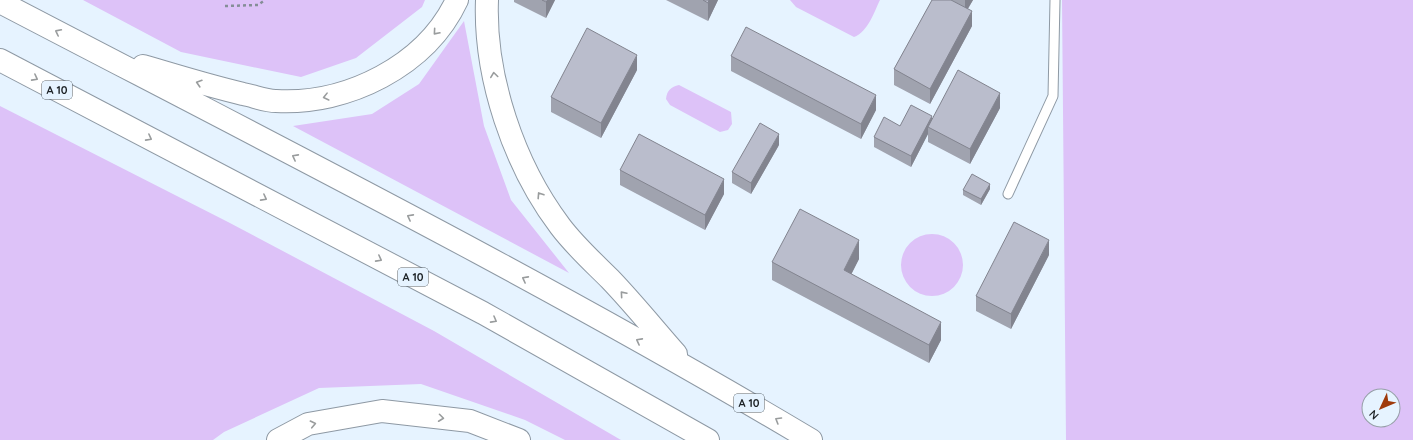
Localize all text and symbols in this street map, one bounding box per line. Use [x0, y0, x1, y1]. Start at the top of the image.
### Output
one-way arrow [433, 28, 440, 35]
one-way arrow [55, 30, 62, 37]
one-way arrow [490, 71, 498, 78]
one-way arrow [30, 73, 38, 81]
one-way arrow [195, 79, 202, 88]
road number: A 10 [42, 81, 72, 99]
one-way arrow [323, 92, 330, 101]
one-way arrow [145, 133, 153, 141]
one-way arrow [292, 154, 299, 161]
one-way arrow [537, 192, 545, 199]
one-way arrow [260, 194, 268, 201]
one-way arrow [407, 214, 415, 222]
one-way arrow [375, 254, 383, 262]
road number: A 10 [398, 268, 428, 286]
one-way arrow [522, 276, 529, 283]
one-way arrow [621, 292, 628, 299]
one-way arrow [490, 315, 497, 322]
one-way arrow [636, 338, 643, 345]
north arrow [1361, 388, 1401, 428]
road number: A 10 [734, 394, 764, 412]
text: N [1366, 407, 1382, 423]
one-way arrow [438, 413, 444, 422]
one-way arrow [775, 418, 782, 425]
one-way arrow [310, 420, 316, 428]

